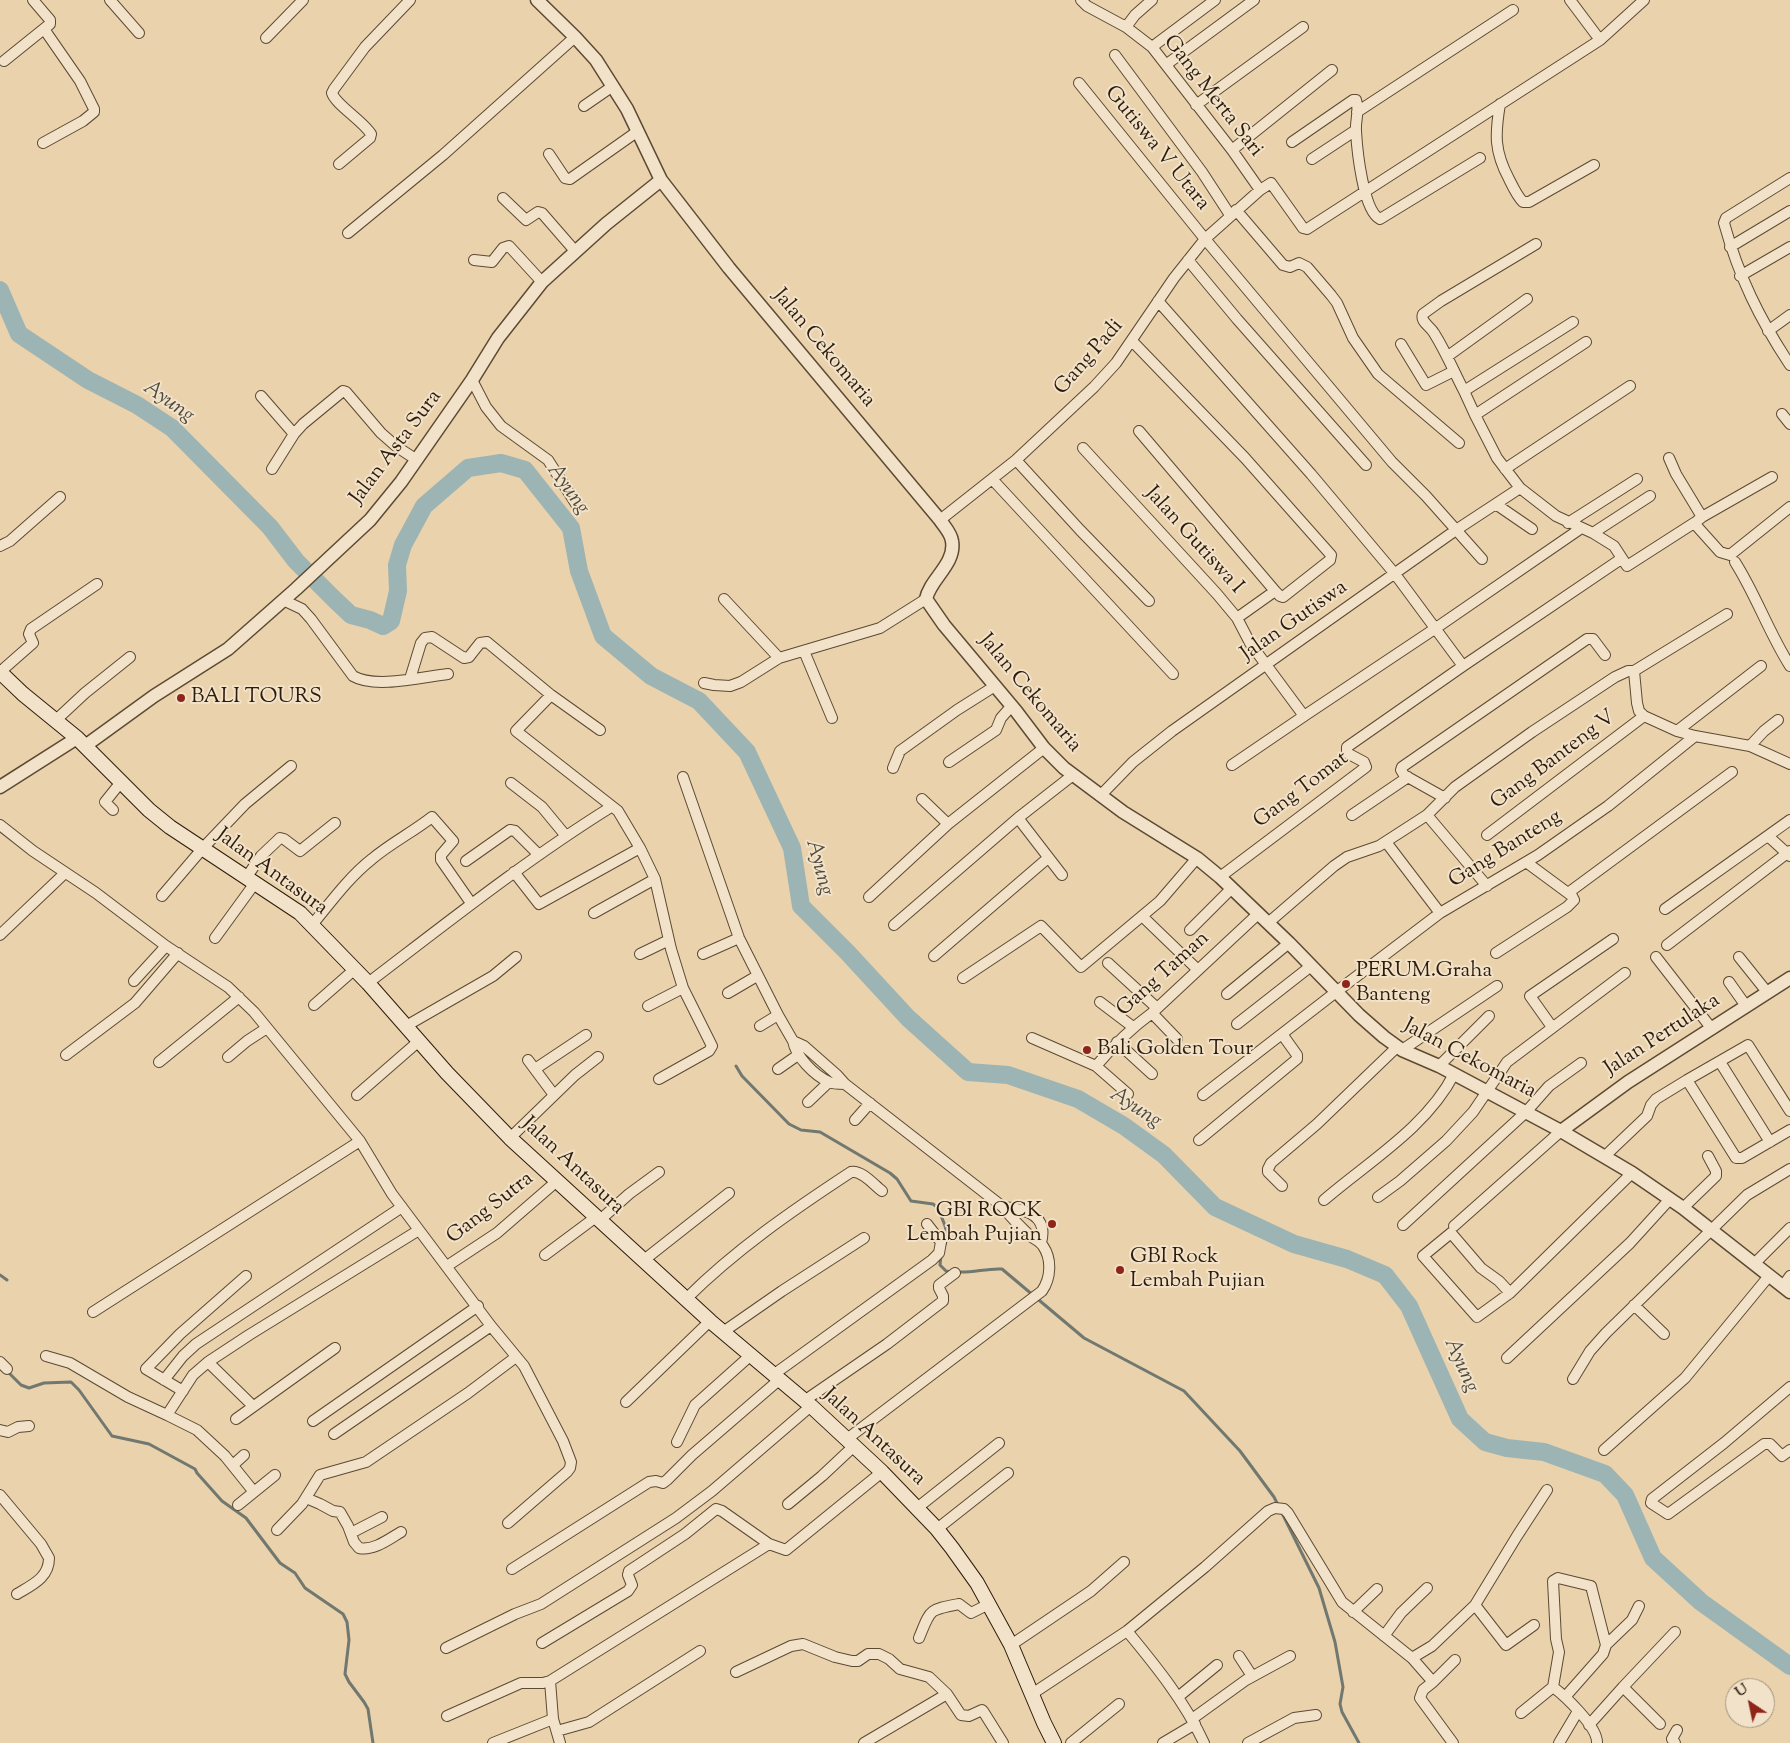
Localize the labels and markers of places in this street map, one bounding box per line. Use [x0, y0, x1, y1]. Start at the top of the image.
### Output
place label: BALI TOURS [191, 685, 322, 711]
marker: BALI TOURS [175, 692, 187, 704]
place label: PERUM.Graha Banteng [1356, 959, 1492, 1009]
marker: PERUM.Graha Banteng [1340, 978, 1352, 990]
place label: Bali Golden Tour [1097, 1037, 1253, 1063]
marker: Bali Golden Tour [1081, 1044, 1093, 1056]
place label: GBI ROCK Lembah Pujian [907, 1199, 1042, 1249]
marker: GBI ROCK Lembah Pujian [1046, 1218, 1058, 1230]
place label: GBI Rock Lembah Pujian [1130, 1245, 1265, 1295]
marker: GBI Rock Lembah Pujian [1114, 1264, 1126, 1276]

